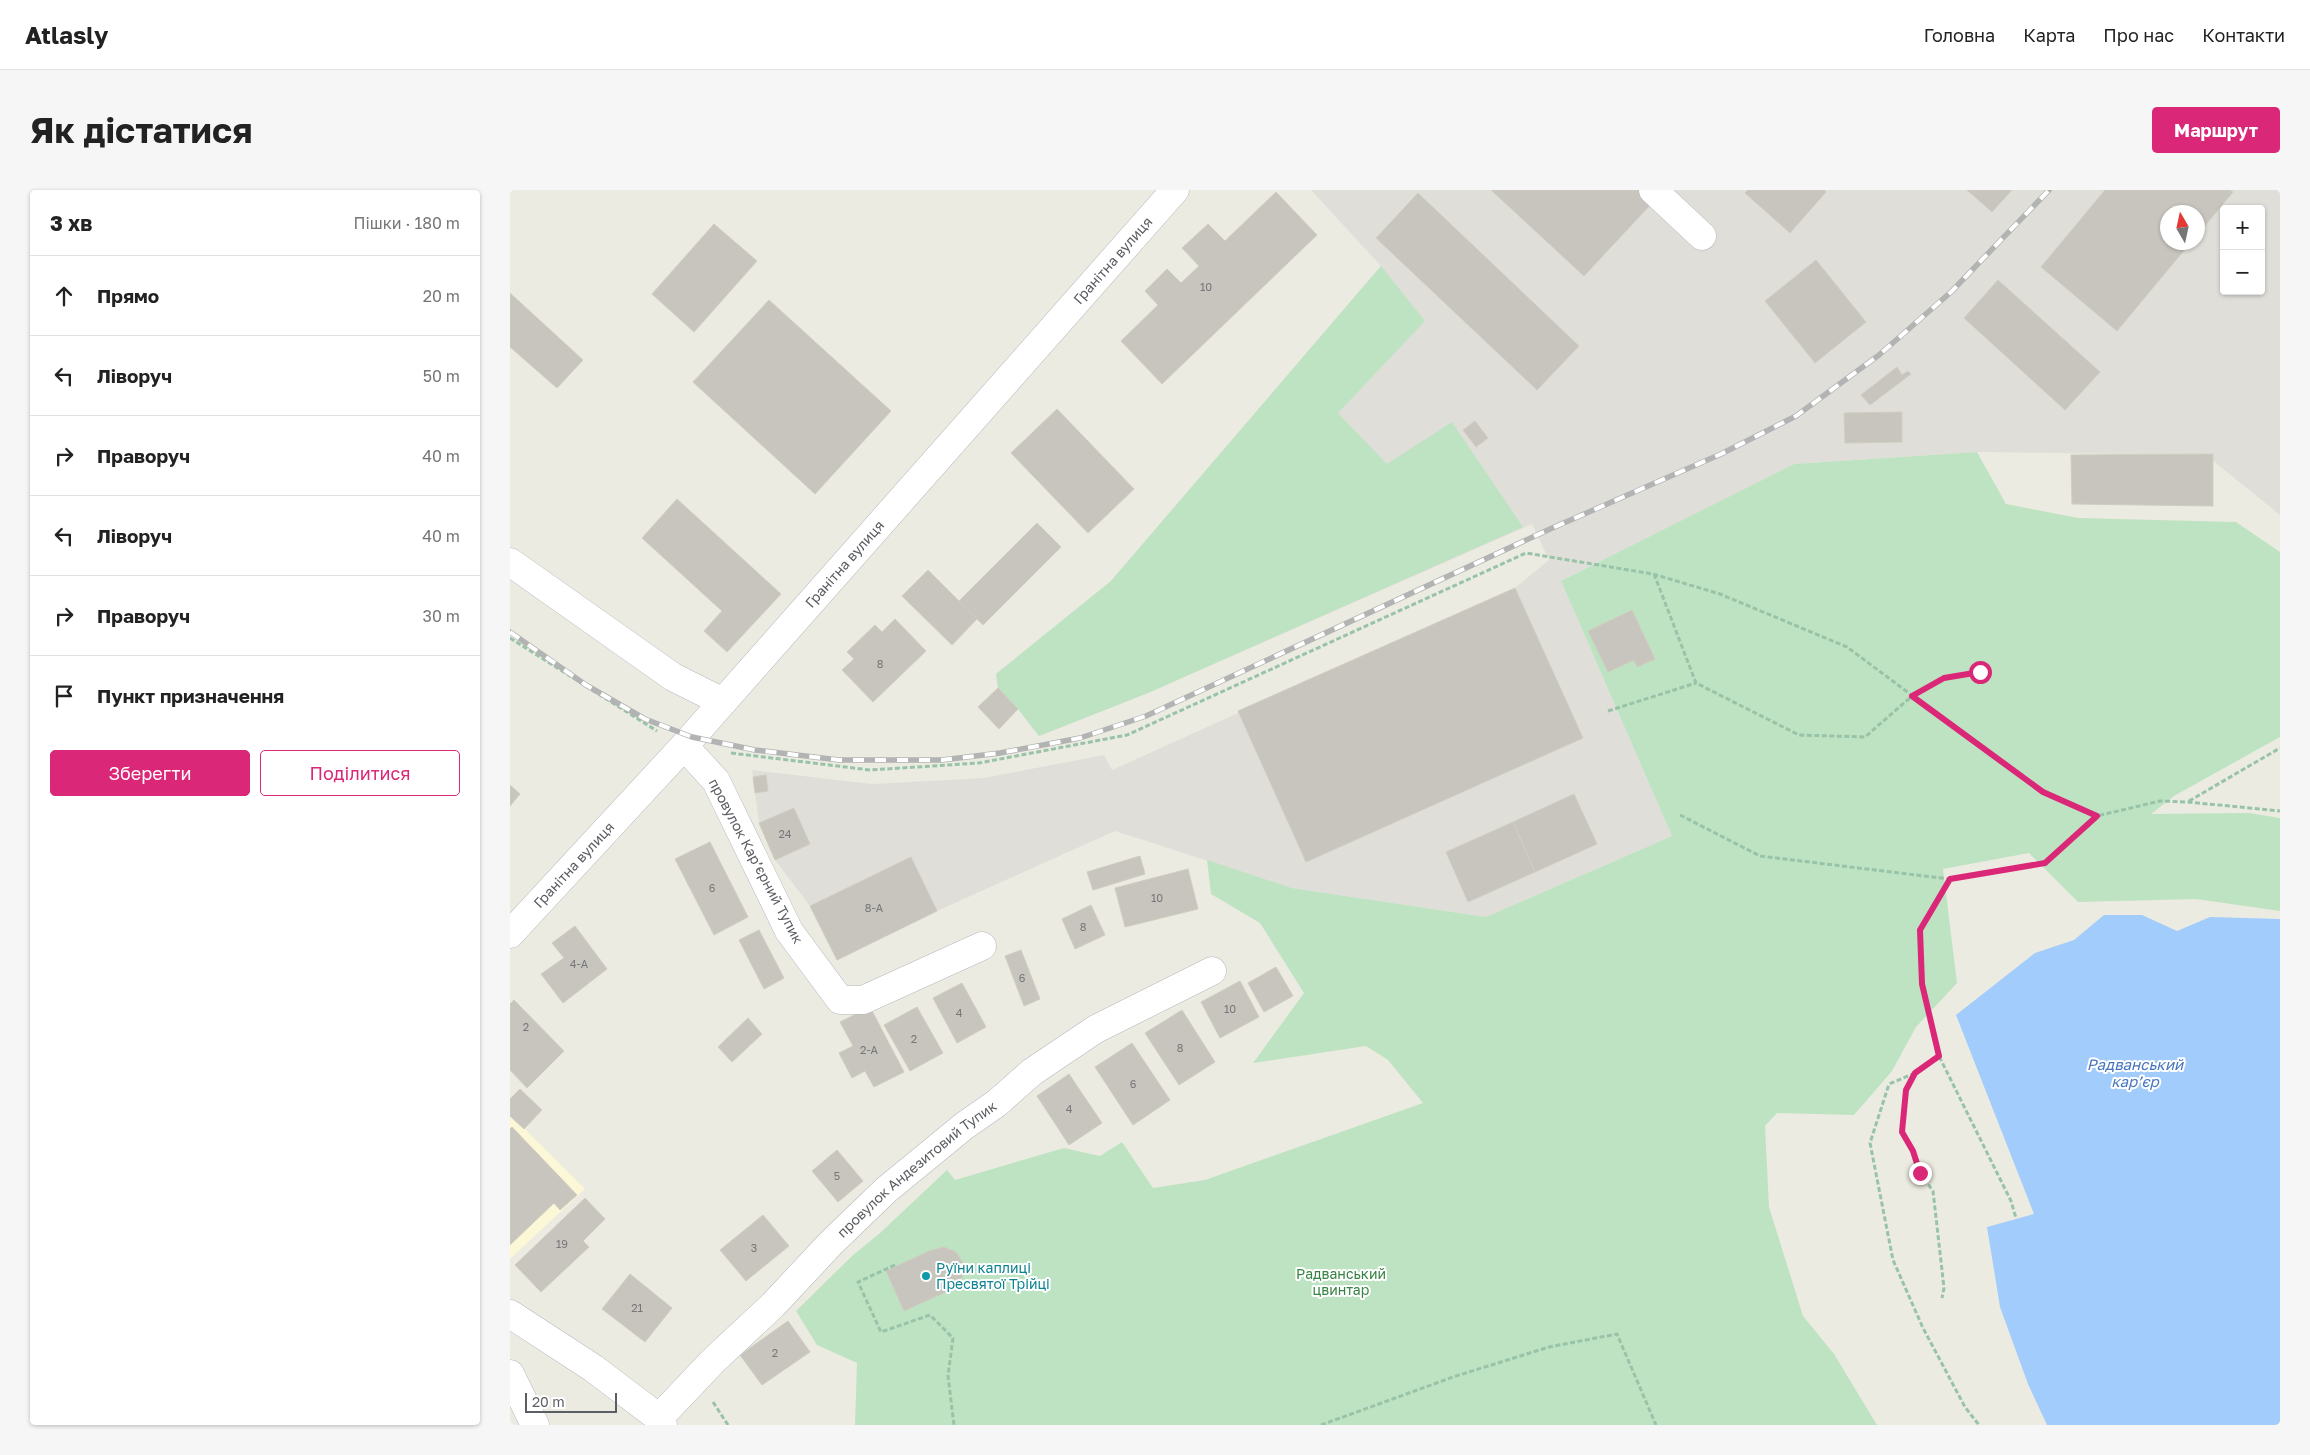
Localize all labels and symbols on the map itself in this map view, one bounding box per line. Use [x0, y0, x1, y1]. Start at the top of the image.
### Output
north arrow [2160, 205, 2205, 250]
street label: Гранітна вулиця [1069, 213, 1155, 307]
house number: 10 [1200, 280, 1212, 293]
street label: Гранітна вулиця [801, 517, 887, 611]
house number: 8 [877, 657, 884, 670]
route start [1969, 661, 1992, 684]
street label: провулок Карʼєрний Тупик [706, 775, 807, 946]
street label: Гранітна вулиця [530, 818, 617, 911]
house number: 24 [778, 827, 792, 840]
house number: 6 [709, 881, 716, 894]
house number: 10 [1151, 891, 1163, 904]
house number: 8-А [865, 901, 884, 914]
house number: 8 [1080, 920, 1087, 933]
house number: 4-А [570, 957, 589, 970]
house number: 6 [1019, 971, 1026, 984]
house number: 10 [1224, 1002, 1236, 1015]
house number: 4 [956, 1006, 963, 1019]
house number: 2 [523, 1020, 529, 1033]
house number: 2 [911, 1032, 917, 1045]
house number: 8 [1177, 1041, 1184, 1054]
house number: 2-А [860, 1043, 879, 1056]
water label: Радванський карʼєр [2087, 1055, 2184, 1090]
house number: 6 [1130, 1077, 1137, 1090]
street label: провулок Андезитовий Тупик [833, 1097, 1000, 1241]
house number: 4 [1066, 1102, 1073, 1115]
route end [1909, 1162, 1932, 1185]
house number: 5 [834, 1169, 840, 1182]
house number: 19 [556, 1237, 568, 1250]
house number: 3 [751, 1241, 757, 1254]
place label: Руїни каплиці Пресвятої Трійці [936, 1259, 1050, 1292]
park label: Радванський цвинтар [1296, 1265, 1386, 1298]
marker: Руїни каплиці Пресвятої Трійці [920, 1270, 932, 1282]
house number: 21 [631, 1301, 643, 1314]
house number: 2 [772, 1346, 778, 1359]
scale bar [525, 1390, 618, 1413]

